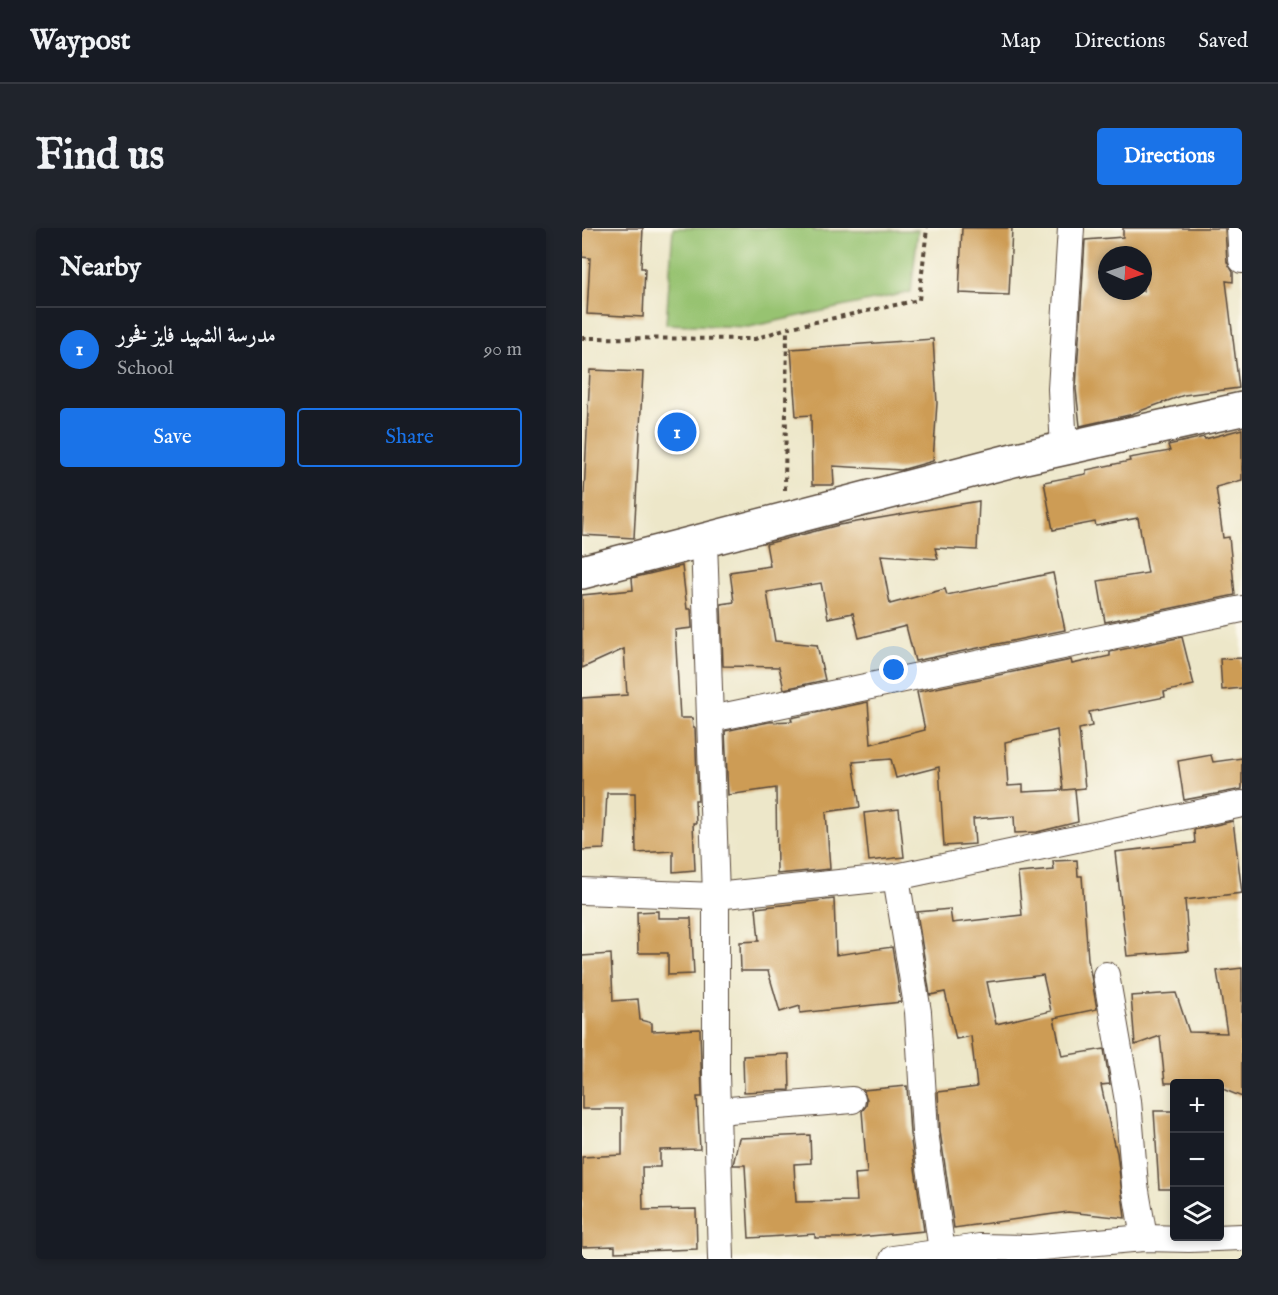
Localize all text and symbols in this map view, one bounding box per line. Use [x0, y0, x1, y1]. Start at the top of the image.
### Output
text: Waypost [30, 24, 130, 59]
text: Map [1001, 28, 1041, 55]
text: Directions [1074, 28, 1165, 55]
text: Saved [1198, 28, 1248, 55]
button: Directions [1097, 128, 1242, 185]
text: Find us [36, 130, 164, 183]
north arrow [1098, 246, 1152, 300]
text: Nearby [60, 251, 141, 284]
text: مدرسة الشهيد فايز فخور [117, 322, 276, 350]
text: 1 [76, 337, 83, 362]
text: 90 m [484, 337, 522, 362]
text: School [117, 356, 173, 381]
button: Save [60, 408, 285, 467]
button: Share [297, 408, 522, 467]
pin: 1 [658, 410, 697, 454]
your location [879, 655, 908, 684]
map controls [1170, 1079, 1224, 1241]
button: + [1170, 1079, 1224, 1133]
button: − [1170, 1133, 1224, 1187]
button: layers [1170, 1187, 1224, 1241]

